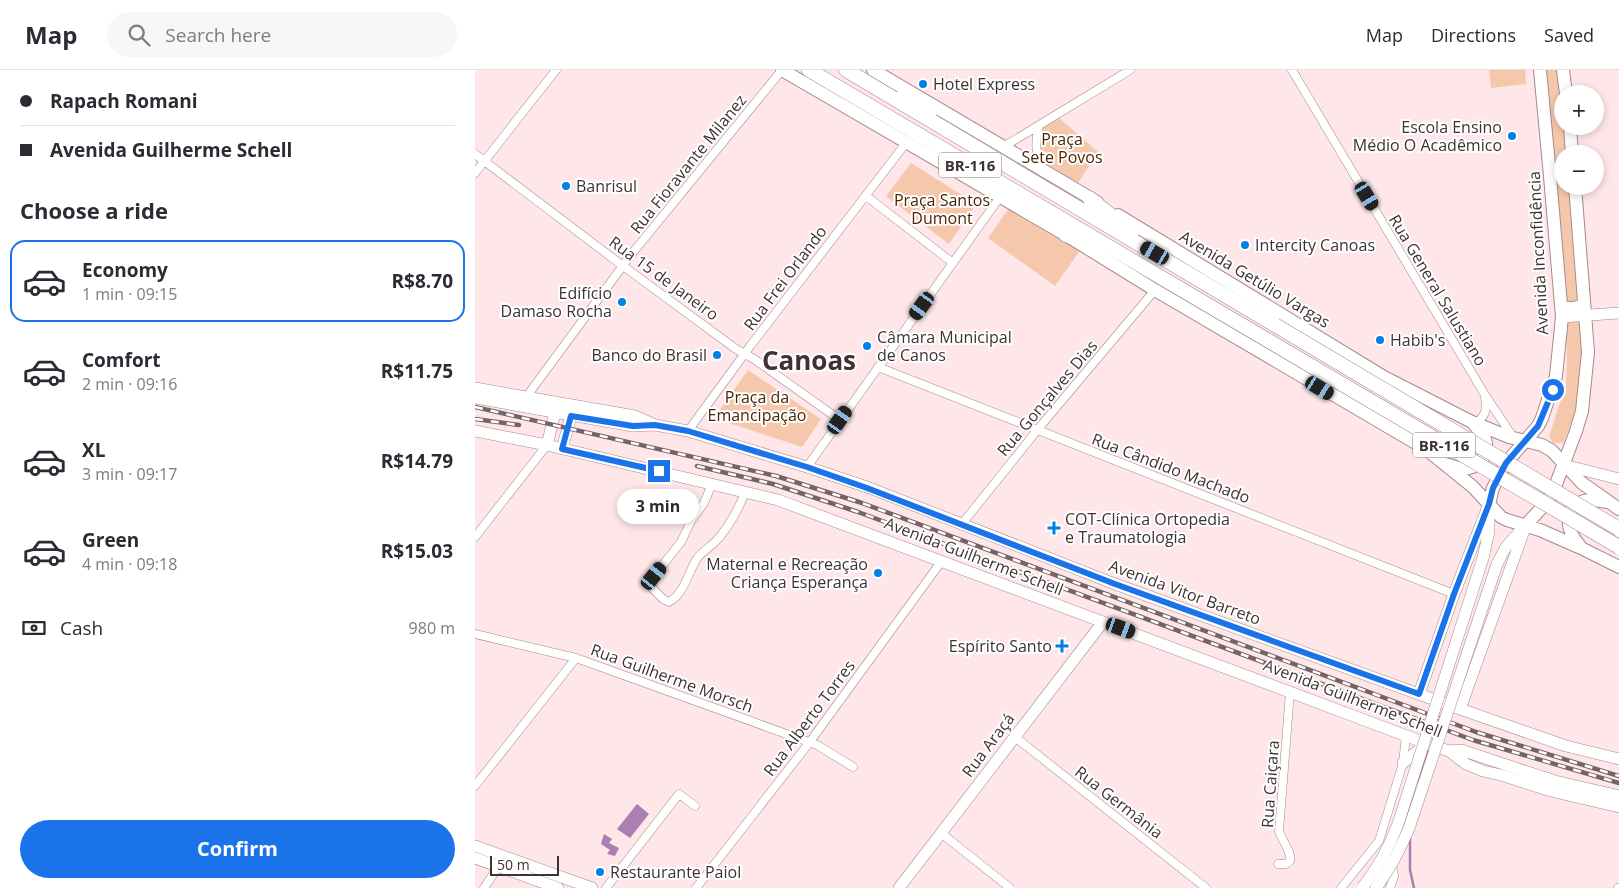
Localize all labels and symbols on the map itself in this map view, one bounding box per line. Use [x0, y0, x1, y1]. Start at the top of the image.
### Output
place label: Hotel Express [933, 73, 1035, 95]
marker: Hotel Express [917, 78, 929, 90]
street label: Rua Fioravante Milanez [625, 90, 751, 238]
place label: Escola Ensino Médio O Acadêmico [1353, 116, 1502, 156]
park label: Praça Sete Povos [1021, 128, 1103, 168]
marker: Escola Ensino Médio O Acadêmico [1506, 130, 1518, 142]
road number: BR-116 [939, 152, 1001, 178]
street label: Avenida Inconfidência [1523, 171, 1553, 335]
place label: Banrisul [576, 175, 637, 197]
car [1352, 179, 1381, 213]
marker: Banrisul [560, 180, 572, 192]
park label: Praça Santos Dumont [894, 189, 990, 229]
street label: Rua General Salustiano [1384, 210, 1492, 370]
street label: Rua Frei Orlando [738, 221, 832, 335]
street label: Avenida Getúlio Vargas [1176, 225, 1334, 333]
street label: Rua 15 de Janeiro [605, 231, 723, 325]
place label: Intercity Canoas [1255, 234, 1375, 256]
car [1138, 239, 1171, 267]
marker: Intercity Canoas [1239, 239, 1251, 251]
place label: Edifício Damaso Rocha [501, 282, 612, 322]
car [907, 289, 936, 323]
marker: Edifício Damaso Rocha [616, 296, 628, 308]
place label: Câmara Municipal de Canos [877, 326, 1012, 366]
place label: Habib's [1390, 329, 1445, 351]
marker: Habib's [1374, 334, 1386, 346]
street label: Rua Gonçalves Dias [992, 335, 1102, 461]
marker: Câmara Municipal de Canos [861, 340, 873, 352]
district label: Canoas [762, 342, 856, 378]
place label: Banco do Brasil [591, 344, 707, 366]
marker: Banco do Brasil [711, 349, 723, 361]
car [1303, 374, 1336, 402]
route start [1542, 379, 1564, 401]
park label: Praça da Emancipação [708, 386, 806, 426]
car [825, 403, 854, 437]
street label: Rua Cândido Machado [1089, 428, 1253, 508]
road number: BR-116 [1413, 432, 1475, 458]
route end [648, 460, 670, 482]
callout: 3 min [618, 488, 700, 524]
place label: COT-Clínica Ortopedia e Traumatologia [1065, 508, 1230, 548]
street label: Avenida Guilherme Schell [881, 512, 1067, 600]
marker: COT-Clínica Ortopedia e Traumatologia [1047, 521, 1061, 535]
place label: Maternal e Recreação Criança Esperança [706, 553, 868, 593]
street label: Avenida Vitor Barreto [1106, 554, 1264, 630]
car [638, 560, 669, 592]
marker: Maternal e Recreação Criança Esperança [872, 567, 884, 579]
car [1104, 616, 1137, 640]
place label: Espírito Santo [949, 635, 1052, 657]
street label: Rua Guilherme Morsch [588, 638, 756, 718]
marker: Espírito Santo [1056, 640, 1068, 652]
street label: Avenida Guilherme Schell [1260, 654, 1446, 742]
street label: Rua Alberto Torres [758, 656, 860, 780]
street label: Rua Araçá [957, 708, 1019, 782]
street label: Rua Caiçara [1256, 739, 1284, 829]
street label: Rua Germânia [1070, 761, 1168, 843]
scale bar [490, 853, 559, 876]
place label: Restaurante Paiol [610, 861, 741, 883]
marker: Restaurante Paiol [594, 866, 606, 878]

